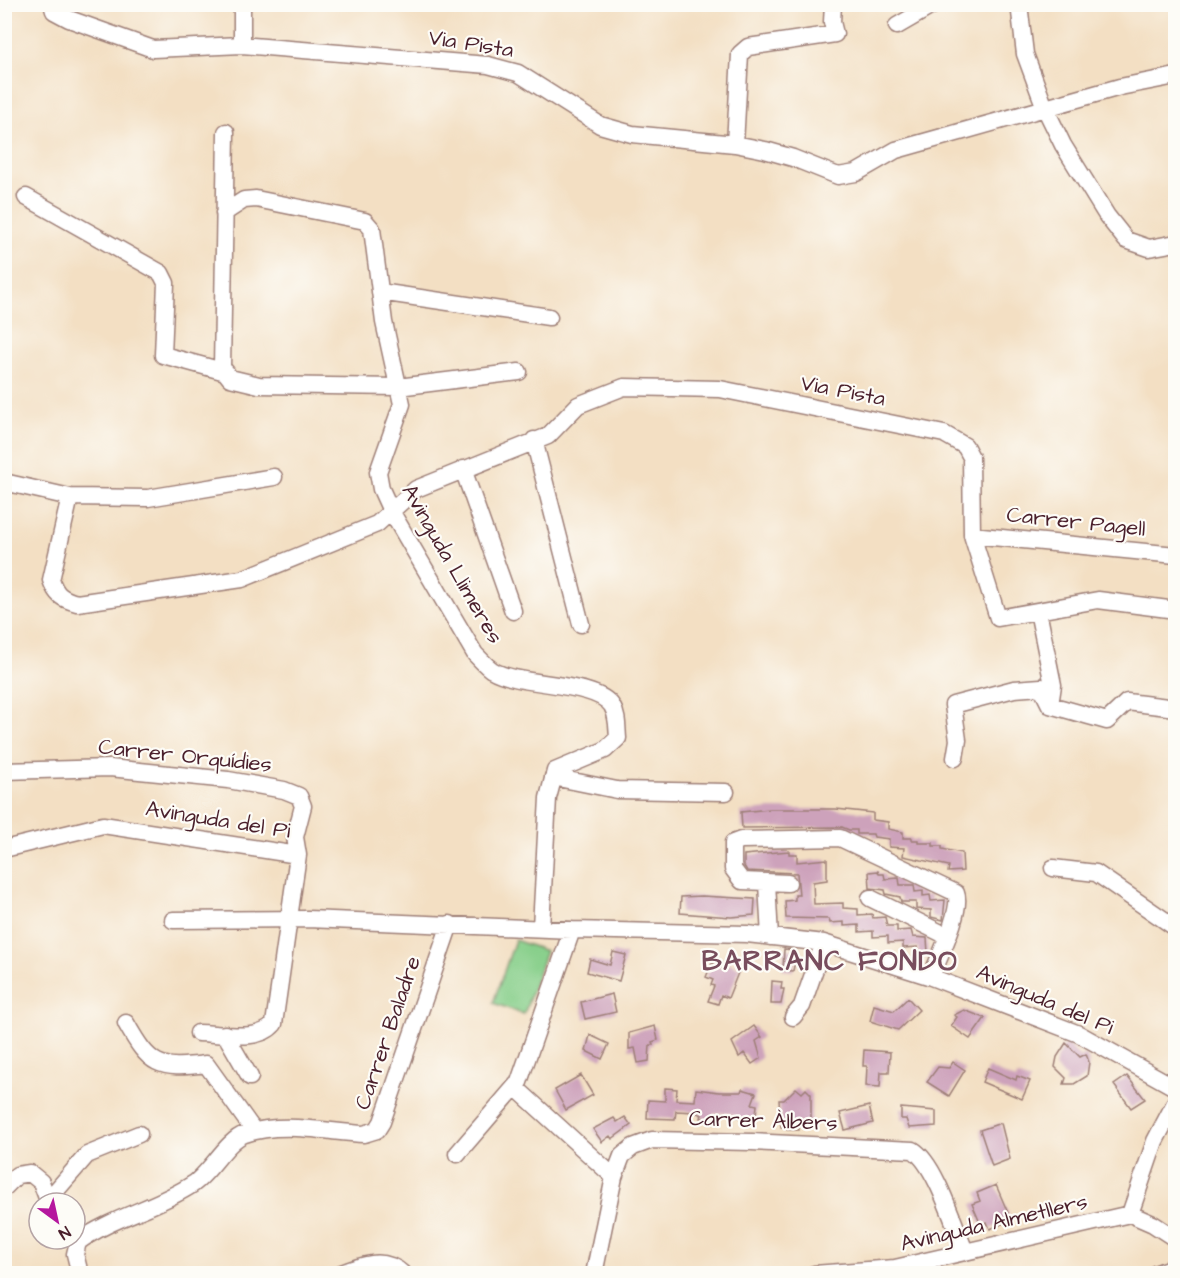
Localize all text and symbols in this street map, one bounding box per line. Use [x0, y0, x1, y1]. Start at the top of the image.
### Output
street label: Via Pista [426, 22, 516, 66]
street label: Via Pista [798, 368, 888, 414]
street label: Avinguda Llimeres [393, 478, 510, 650]
street label: Carrer Pagell [1005, 499, 1147, 546]
street label: Carrer Orquídies [97, 731, 273, 781]
street label: Avinguda del Pi [143, 793, 293, 848]
district label: BARRANC FONDO [702, 942, 958, 981]
street label: Carrer Baladre [347, 952, 429, 1114]
street label: Avinguda del Pi [971, 957, 1118, 1044]
street label: Carrer Àlbers [688, 1103, 838, 1139]
street label: Avinguda Almetllers [897, 1186, 1091, 1261]
north arrow [27, 1191, 87, 1251]
text: N [54, 1221, 75, 1245]

